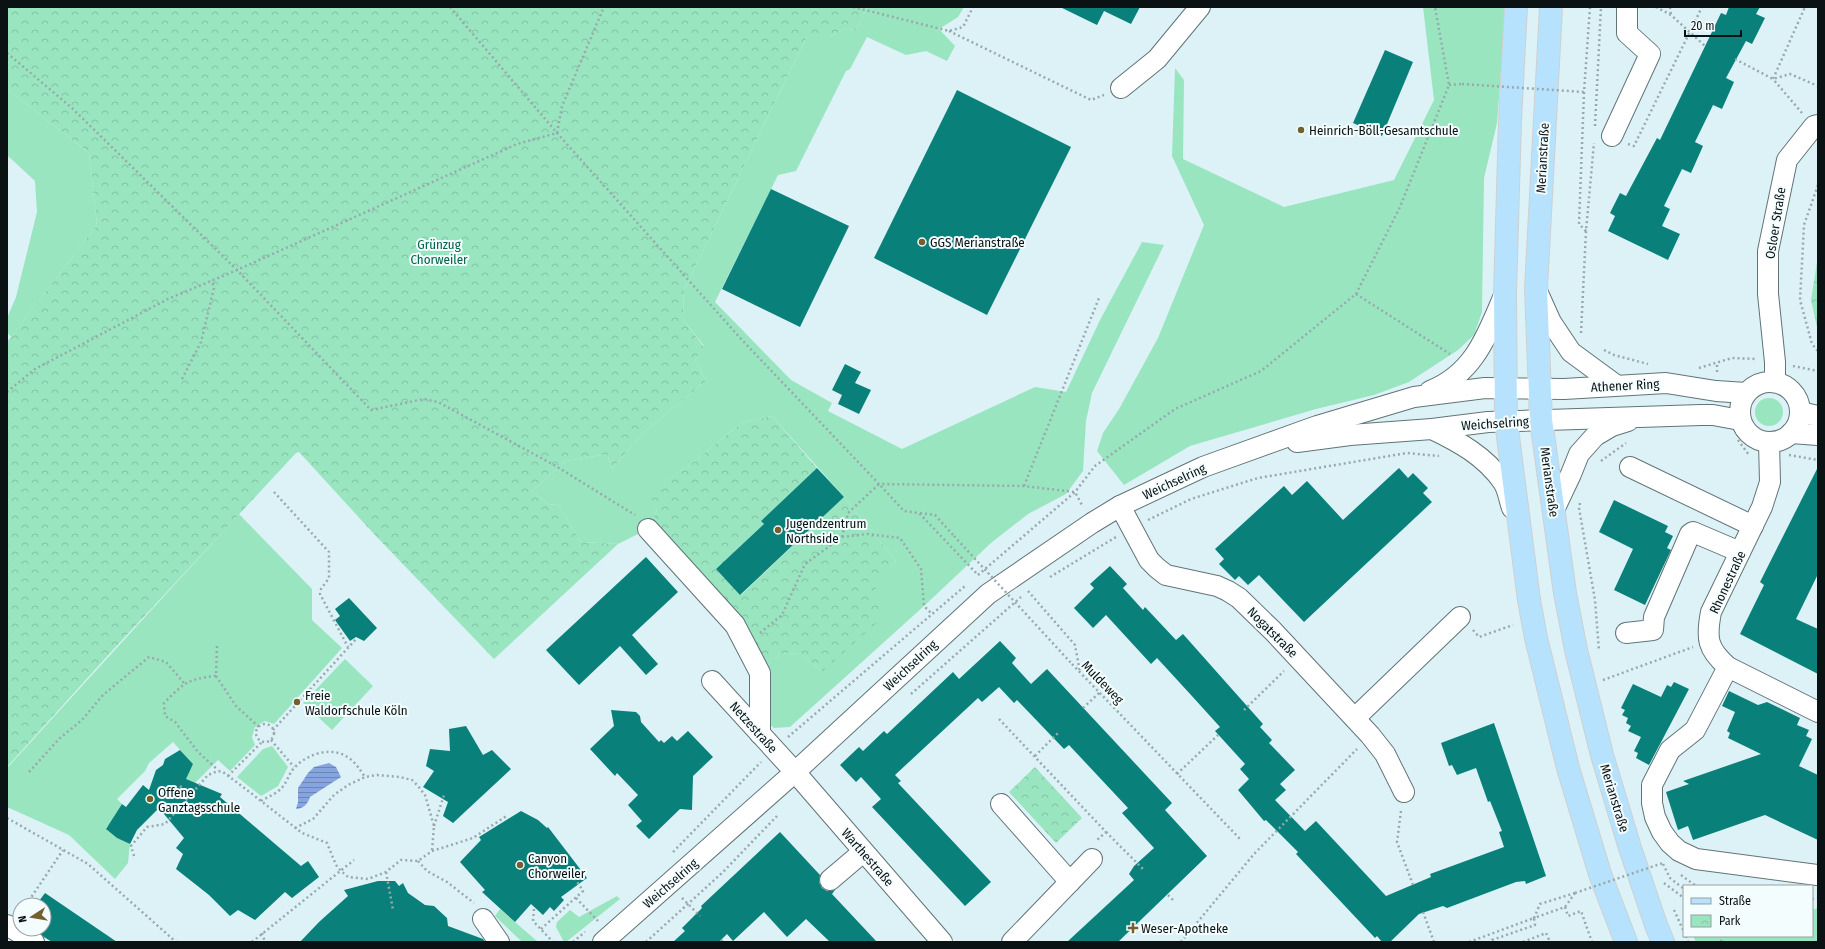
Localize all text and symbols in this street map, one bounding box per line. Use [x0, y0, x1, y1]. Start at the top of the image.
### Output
scale bar [1685, 12, 1741, 38]
text: 20 m [1691, 19, 1715, 33]
street label: Merianstraße [1533, 122, 1552, 194]
place label: Heinrich-Böll-Gesamtschule [1309, 123, 1458, 138]
marker: Heinrich-Böll-Gesamtschule [1296, 125, 1306, 135]
street label: Osloer Straße [1762, 186, 1789, 260]
place label: GGS Merianstraße [930, 235, 1025, 250]
park label: Grünzug Chorweiler [410, 237, 468, 267]
marker: GGS Merianstraße [917, 237, 927, 247]
street label: Athener Ring [1590, 376, 1661, 395]
street label: Weichselring [1461, 414, 1530, 433]
street label: Merianstraße [1537, 446, 1562, 518]
street label: Weichselring [1140, 460, 1209, 503]
place label: Jugendzentrum Northside [786, 516, 866, 546]
marker: Jugendzentrum Northside [773, 525, 783, 535]
street label: Rhonestraße [1706, 548, 1749, 616]
street label: Nogatstraße [1244, 604, 1301, 661]
street label: Weichselring [880, 636, 941, 694]
street label: Muldeweg [1079, 658, 1127, 708]
place label: Freie Waldorfschule Köln [305, 688, 408, 718]
marker: Freie Waldorfschule Köln [292, 697, 302, 707]
street label: Netzestraße [727, 699, 781, 756]
street label: Merianstraße [1597, 762, 1632, 834]
place label: Offene Ganztagsschule [158, 785, 240, 815]
marker: Offene Ganztagsschule [145, 794, 155, 804]
street label: Warthestraße [839, 825, 897, 889]
place label: Canyon Chorweiler [528, 851, 586, 881]
street label: Weichselring [640, 855, 702, 911]
marker: Canyon Chorweiler [515, 860, 525, 870]
legend [1683, 885, 1813, 937]
text: Straße [1719, 894, 1751, 908]
north arrow [12, 897, 52, 937]
text: N [16, 914, 30, 924]
text: Park [1719, 914, 1741, 928]
place label: Weser-Apotheke [1141, 921, 1228, 936]
marker: Weser-Apotheke [1128, 923, 1138, 933]

